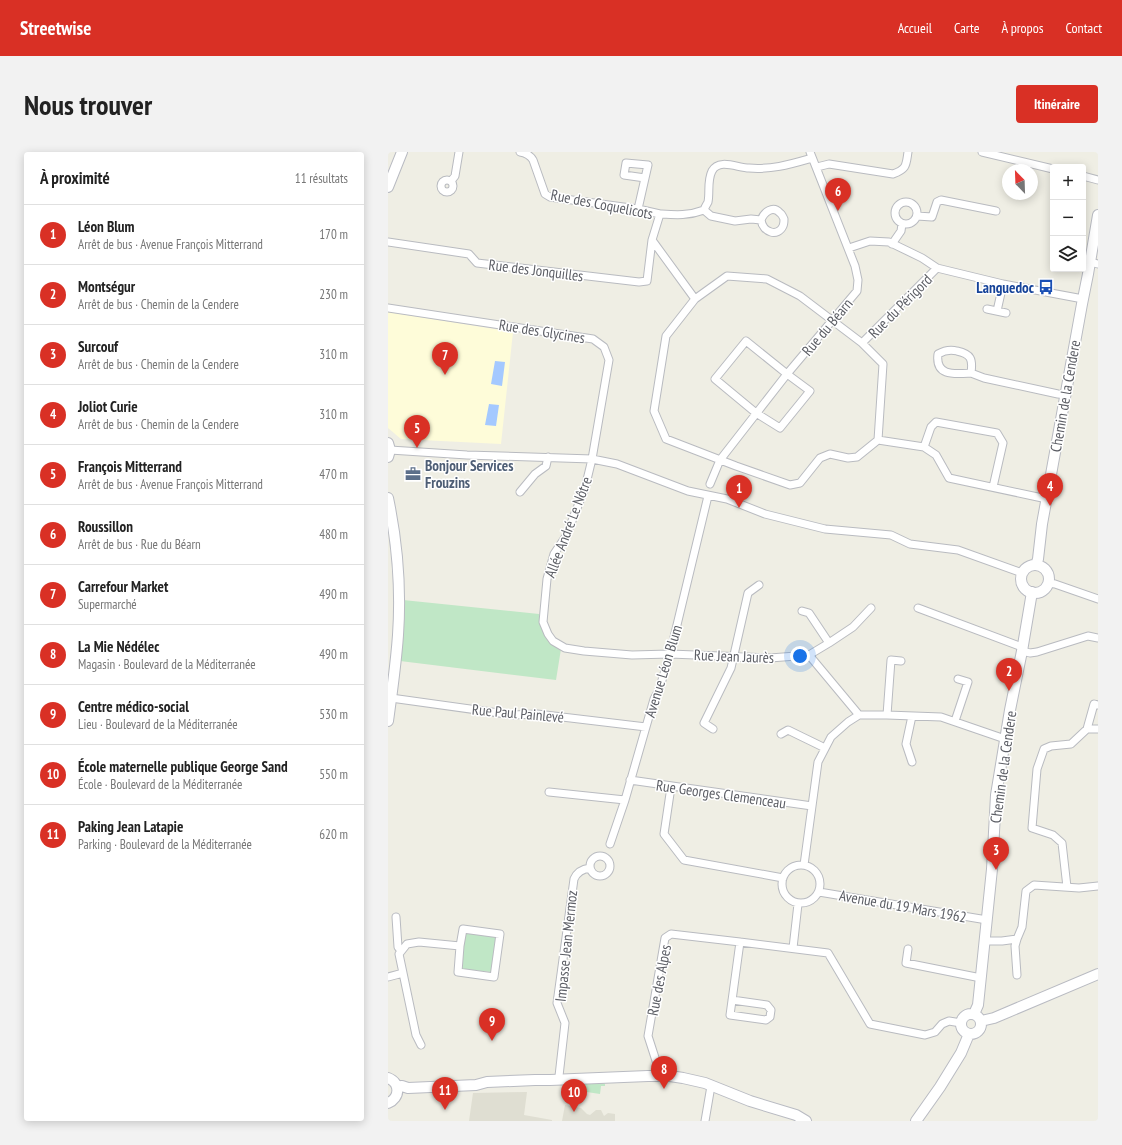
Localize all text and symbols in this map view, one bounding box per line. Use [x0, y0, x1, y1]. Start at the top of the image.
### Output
text: Streetwise [20, 16, 91, 40]
text: Accueil [898, 19, 932, 37]
text: Carte [954, 19, 980, 37]
text: À propos [1002, 19, 1044, 37]
text: Contact [1066, 19, 1102, 37]
button: Itinéraire [1016, 85, 1098, 123]
text: Nous trouver [24, 86, 152, 123]
north arrow [1002, 164, 1038, 200]
map controls [1050, 164, 1086, 272]
button: + [1050, 164, 1086, 200]
text: À proximité [40, 167, 110, 189]
text: 11 résultats [295, 170, 348, 187]
pin: 6 [825, 178, 851, 211]
street label: Rue des Coquelicots [549, 185, 655, 223]
button: − [1050, 200, 1086, 236]
text: Léon Blum [78, 217, 135, 236]
text: 1 [50, 226, 56, 243]
text: 170 m [319, 226, 348, 243]
text: Arrêt de bus · Avenue François Mitterrand [78, 236, 263, 253]
button: layers [1050, 236, 1086, 272]
street label: Rue des Jonquilles [488, 255, 584, 285]
street label: Rue du Périgord [864, 270, 936, 342]
text: Montségur [78, 277, 135, 296]
place label: Languedoc [976, 278, 1035, 297]
bus stop icon: Languedoc [1037, 278, 1055, 296]
text: 2 [50, 286, 56, 303]
text: 230 m [319, 286, 348, 303]
street label: Rue du Béarn [797, 294, 857, 360]
text: Arrêt de bus · Chemin de la Cendere [78, 296, 239, 313]
street label: Rue des Glycines [498, 315, 586, 347]
text: Surcouf [78, 337, 118, 356]
street label: Chemin de la Cendere [1046, 339, 1084, 453]
pin: 7 [432, 342, 458, 375]
text: 3 [50, 346, 56, 363]
text: 310 m [319, 346, 348, 363]
text: Arrêt de bus · Chemin de la Cendere [78, 356, 239, 373]
text: Joliot Curie [78, 397, 138, 416]
text: 4 [50, 406, 56, 423]
text: 310 m [319, 406, 348, 423]
pin: 5 [404, 415, 430, 448]
text: Arrêt de bus · Chemin de la Cendere [78, 416, 239, 433]
place label: Bonjour Services Frouzins [425, 456, 513, 492]
text: François Mitterrand [78, 457, 182, 476]
office icon: Bonjour Services Frouzins [404, 465, 422, 483]
text: 5 [50, 466, 56, 483]
text: 470 m [319, 466, 348, 483]
pin: 4 [1037, 473, 1063, 506]
street label: Allée André Le Nôtre [540, 474, 596, 580]
pin: 1 [726, 475, 752, 508]
text: Arrêt de bus · Avenue François Mitterrand [78, 476, 263, 493]
text: Roussillon [78, 517, 133, 536]
text: 6 [50, 526, 56, 543]
text: 480 m [319, 526, 348, 543]
text: Arrêt de bus · Rue du Béarn [78, 536, 201, 553]
text: Carrefour Market [78, 577, 168, 596]
text: 7 [50, 586, 56, 603]
text: 490 m [319, 586, 348, 603]
text: Supermarché [78, 596, 137, 613]
street label: Avenue Léon Blum [640, 622, 686, 720]
text: La Mie Nédélec [78, 637, 159, 656]
street label: Rue Jean Jaurès [694, 645, 774, 667]
text: 8 [50, 646, 56, 663]
text: 490 m [319, 646, 348, 663]
your location [790, 646, 810, 666]
text: Magasin · Boulevard de la Méditerranée [78, 656, 256, 673]
pin: 2 [996, 658, 1022, 691]
text: Centre médico-social [78, 697, 189, 716]
street label: Rue Paul Painlevé [471, 700, 565, 726]
text: 9 [50, 706, 56, 723]
text: 530 m [319, 706, 348, 723]
street label: Chemin de la Cendere [986, 710, 1020, 824]
text: Lieu · Boulevard de la Méditerranée [78, 716, 238, 733]
text: École maternelle publique George Sand [78, 757, 288, 776]
text: 10 [47, 766, 59, 783]
text: 550 m [319, 766, 348, 783]
street label: Rue Georges Clemenceau [655, 775, 787, 813]
text: École · Boulevard de la Méditerranée [78, 776, 242, 793]
text: Paking Jean Latapie [78, 817, 183, 836]
text: 11 [47, 826, 59, 843]
text: 620 m [319, 826, 348, 843]
text: Parking · Boulevard de la Méditerranée [78, 836, 252, 853]
pin: 3 [983, 837, 1009, 870]
street label: Avenue du 19 Mars 1962 [838, 885, 968, 927]
street label: Impasse Jean Mermoz [551, 889, 581, 1003]
street label: Rue des Alpes [643, 943, 675, 1017]
pin: 9 [479, 1008, 505, 1041]
pin: 8 [651, 1056, 677, 1089]
pin: 11 [432, 1077, 458, 1110]
pin: 10 [561, 1079, 587, 1112]

